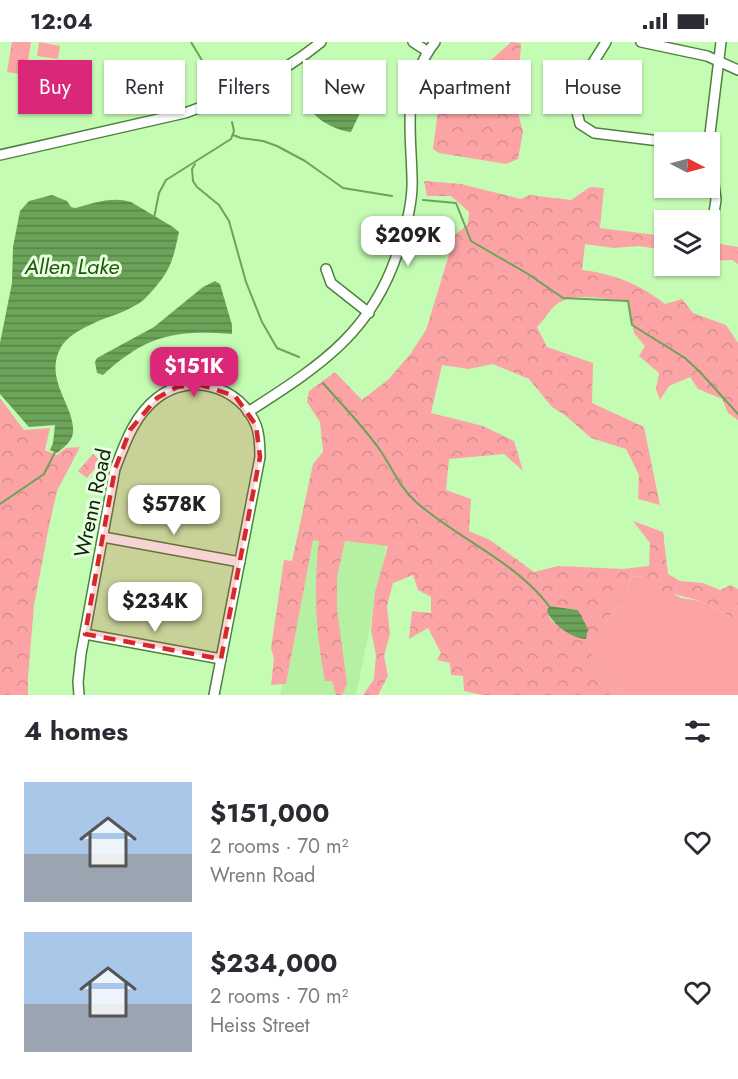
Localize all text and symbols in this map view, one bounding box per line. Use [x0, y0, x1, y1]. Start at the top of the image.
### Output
text: 12:04 [30, 5, 93, 37]
chip: Buy [18, 60, 92, 114]
chip: Rent [104, 60, 185, 114]
chip: Filters [197, 60, 291, 114]
chip: New [303, 60, 386, 114]
chip: Apartment [398, 60, 531, 114]
chip: House [543, 60, 642, 114]
north arrow [654, 132, 720, 198]
map controls [654, 132, 720, 276]
button: layers [654, 210, 720, 276]
pin: $209K [366, 216, 450, 267]
text: $209K [375, 221, 441, 250]
water label: Allen Lake [24, 250, 119, 282]
pin: $151K [152, 347, 236, 398]
text: $151K [164, 352, 224, 381]
street label: Wrenn Road [67, 446, 119, 560]
pin: $578K [132, 485, 216, 536]
text: $578K [142, 490, 206, 519]
pin: $234K [113, 582, 197, 633]
text: $234K [122, 587, 188, 616]
text: 4 homes [24, 712, 128, 750]
icon: filters [681, 715, 714, 748]
text: $151,000 [210, 794, 329, 832]
icon: home [72, 806, 144, 878]
icon: heart [681, 826, 714, 859]
text: 2 rooms · 70 m² [210, 832, 348, 861]
text: Wrenn Road [210, 861, 315, 890]
text: $234,000 [210, 944, 338, 982]
icon: home [72, 956, 144, 1028]
icon: heart [681, 976, 714, 1009]
text: 2 rooms · 70 m² [210, 982, 348, 1011]
text: Heiss Street [210, 1011, 310, 1040]

